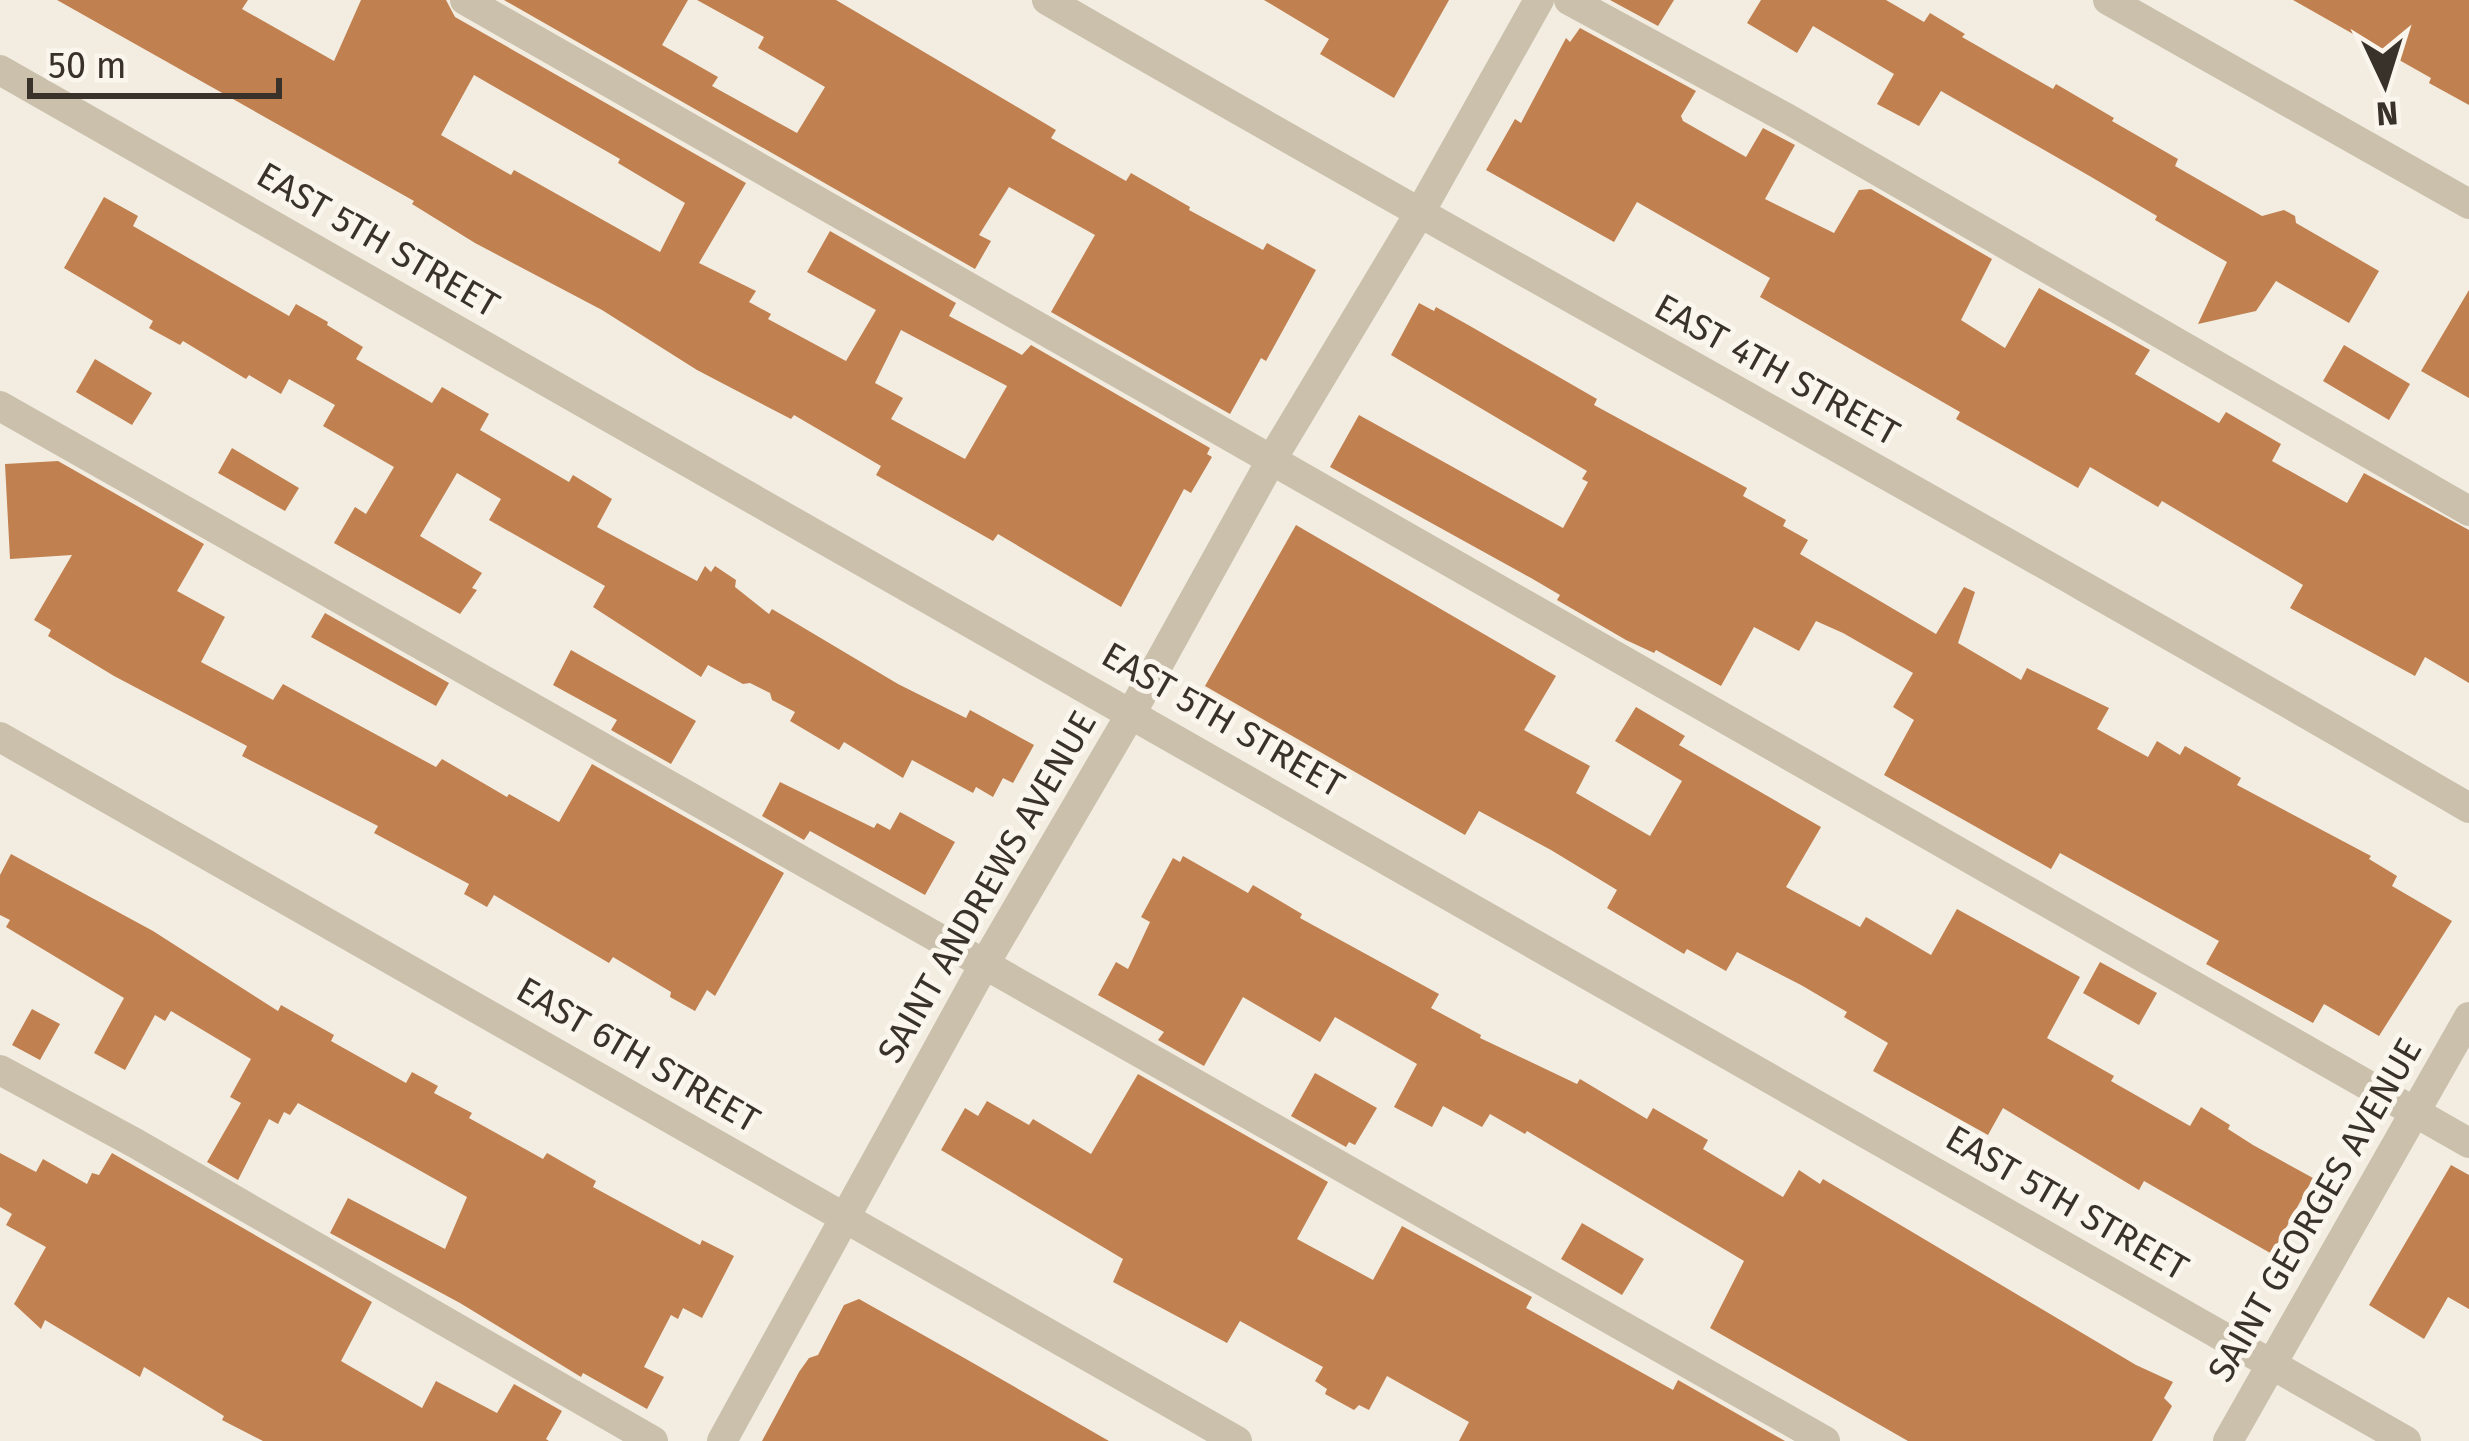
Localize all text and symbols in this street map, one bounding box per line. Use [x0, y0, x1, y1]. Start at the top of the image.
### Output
scale bar [30, 24, 279, 98]
north arrow [2325, 24, 2445, 144]
text: 50 m [48, 44, 127, 88]
text: N [2375, 92, 2399, 134]
street label: EAST 5TH STREET [249, 153, 507, 327]
street label: EAST 4TH STREET [1647, 285, 1907, 456]
street label: EAST 5TH STREET [1094, 633, 1352, 807]
street label: SAINT ANDREWS AVENUE [868, 703, 1106, 1071]
street label: EAST 6TH STREET [509, 968, 768, 1143]
street label: SAINT GEORGES AVENUE [2199, 1030, 2431, 1390]
street label: EAST 5TH STREET [1938, 1116, 2196, 1290]

